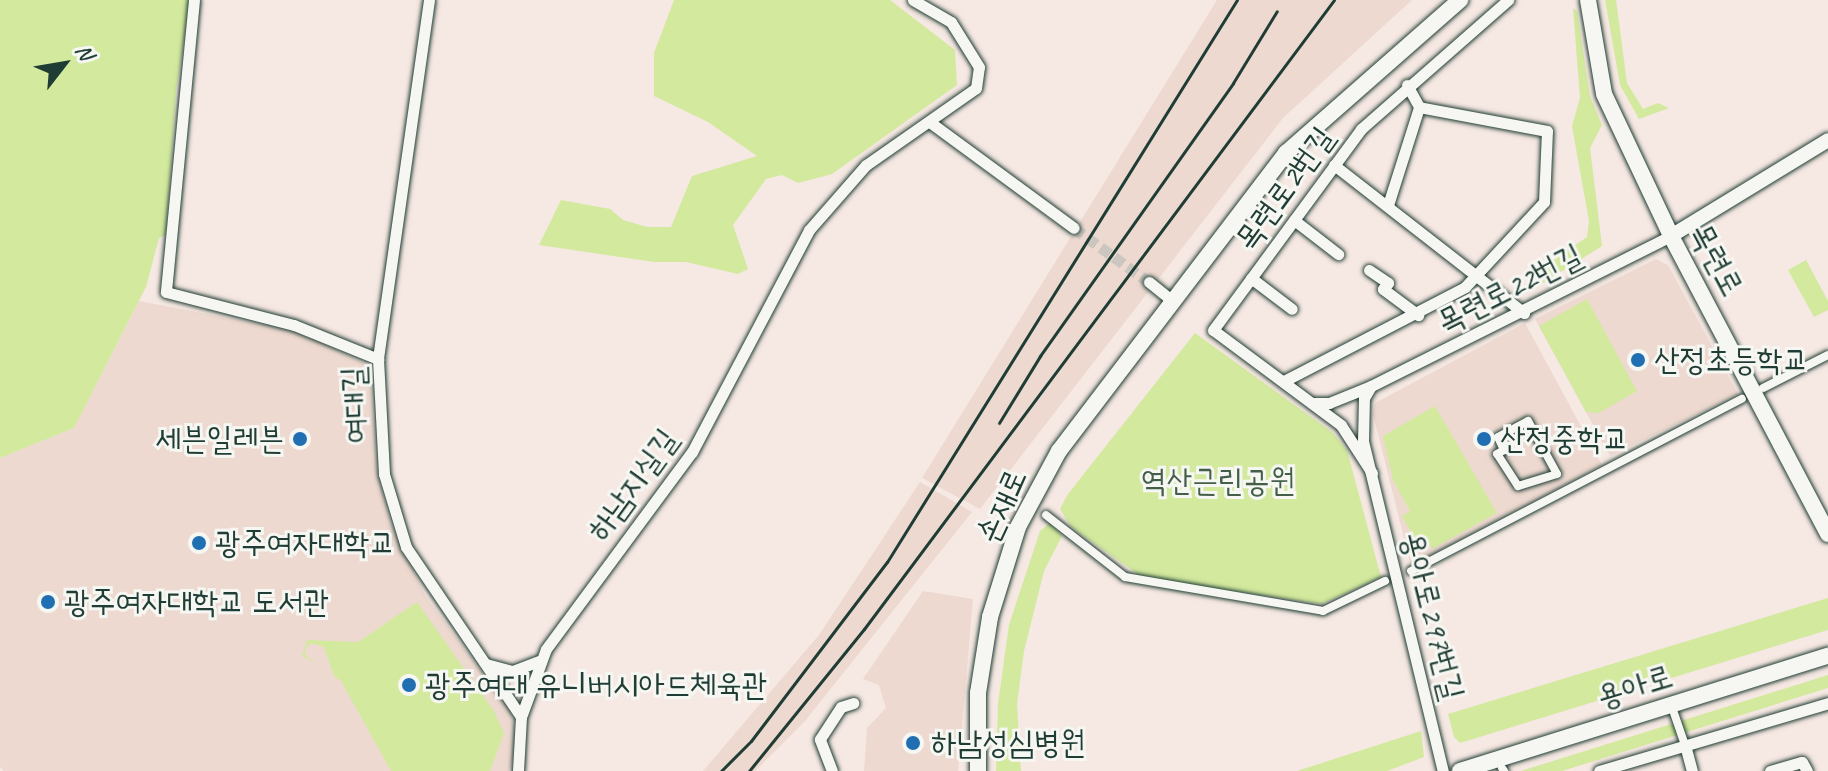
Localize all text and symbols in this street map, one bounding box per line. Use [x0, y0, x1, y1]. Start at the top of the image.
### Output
north arrow [24, 24, 104, 104]
text: N [69, 39, 100, 65]
street label: 목련로2번길 [1227, 120, 1343, 258]
street label: 목련로 [1681, 217, 1751, 303]
street label: 목련로22번길 [1431, 236, 1589, 342]
place label: 산정초등학교 [1654, 341, 1808, 379]
marker: 산정초등학교 [1629, 351, 1647, 369]
street label: 여대길 [334, 366, 376, 444]
place label: 세븐일레븐 [155, 420, 284, 458]
place label: 산정중학교 [1500, 420, 1629, 458]
street label: 하남지실길 [580, 422, 686, 548]
marker: 세븐일레븐 [291, 430, 309, 448]
marker: 산정중학교 [1475, 430, 1493, 448]
park label: 역산근린공원 [1141, 462, 1295, 500]
street label: 손재로 [969, 463, 1035, 549]
place label: 광주여자대학교 [215, 524, 395, 562]
street label: 용아로297번길 [1393, 528, 1471, 704]
marker: 광주여자대학교 [190, 534, 208, 552]
place label: 광주여자대학교 도서관 [64, 583, 329, 621]
marker: 광주여자대학교 도서관 [39, 593, 57, 611]
street label: 용아로 [1592, 657, 1678, 717]
place label: 광주여대 유니버시아드체육관 [425, 666, 767, 704]
marker: 광주여대 유니버시아드체육관 [400, 676, 418, 694]
place label: 하남성심병원 [931, 724, 1086, 762]
marker: 하남성심병원 [902, 732, 924, 754]

